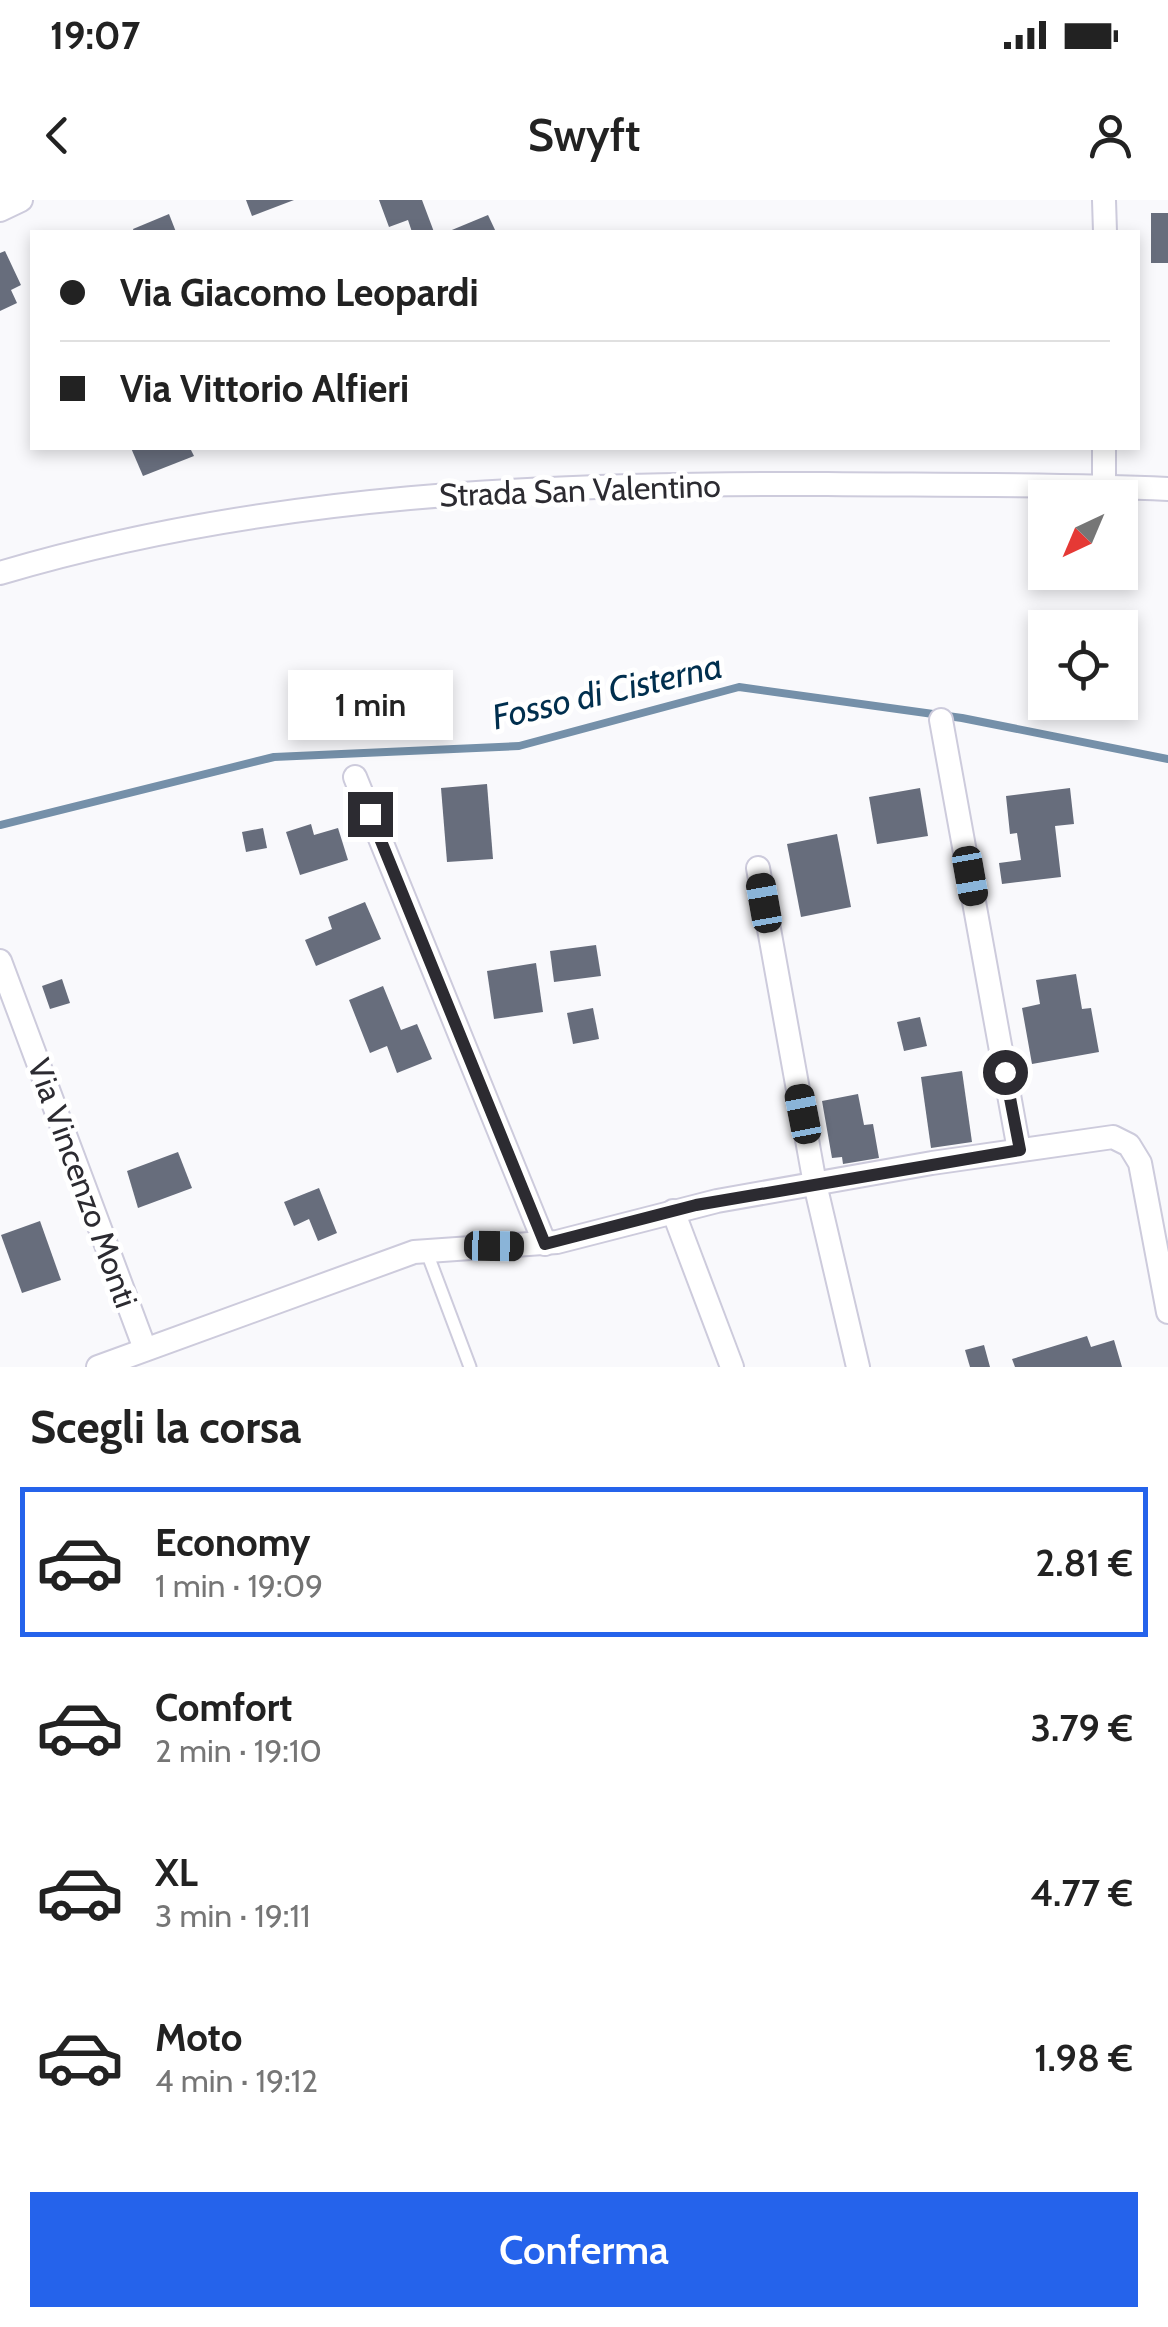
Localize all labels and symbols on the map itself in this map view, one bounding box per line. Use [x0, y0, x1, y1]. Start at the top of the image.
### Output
street label: Strada San Valentino [439, 466, 721, 514]
north arrow [1028, 480, 1138, 590]
water label: Fosso di Cisterna [488, 644, 726, 738]
callout: 1 min [288, 669, 452, 739]
route end [348, 792, 393, 837]
car [950, 844, 990, 908]
car [744, 871, 784, 935]
route start [983, 1050, 1028, 1095]
street label: Via Vincenzo Monti [20, 1053, 146, 1313]
car [783, 1082, 823, 1146]
car [464, 1230, 524, 1262]

